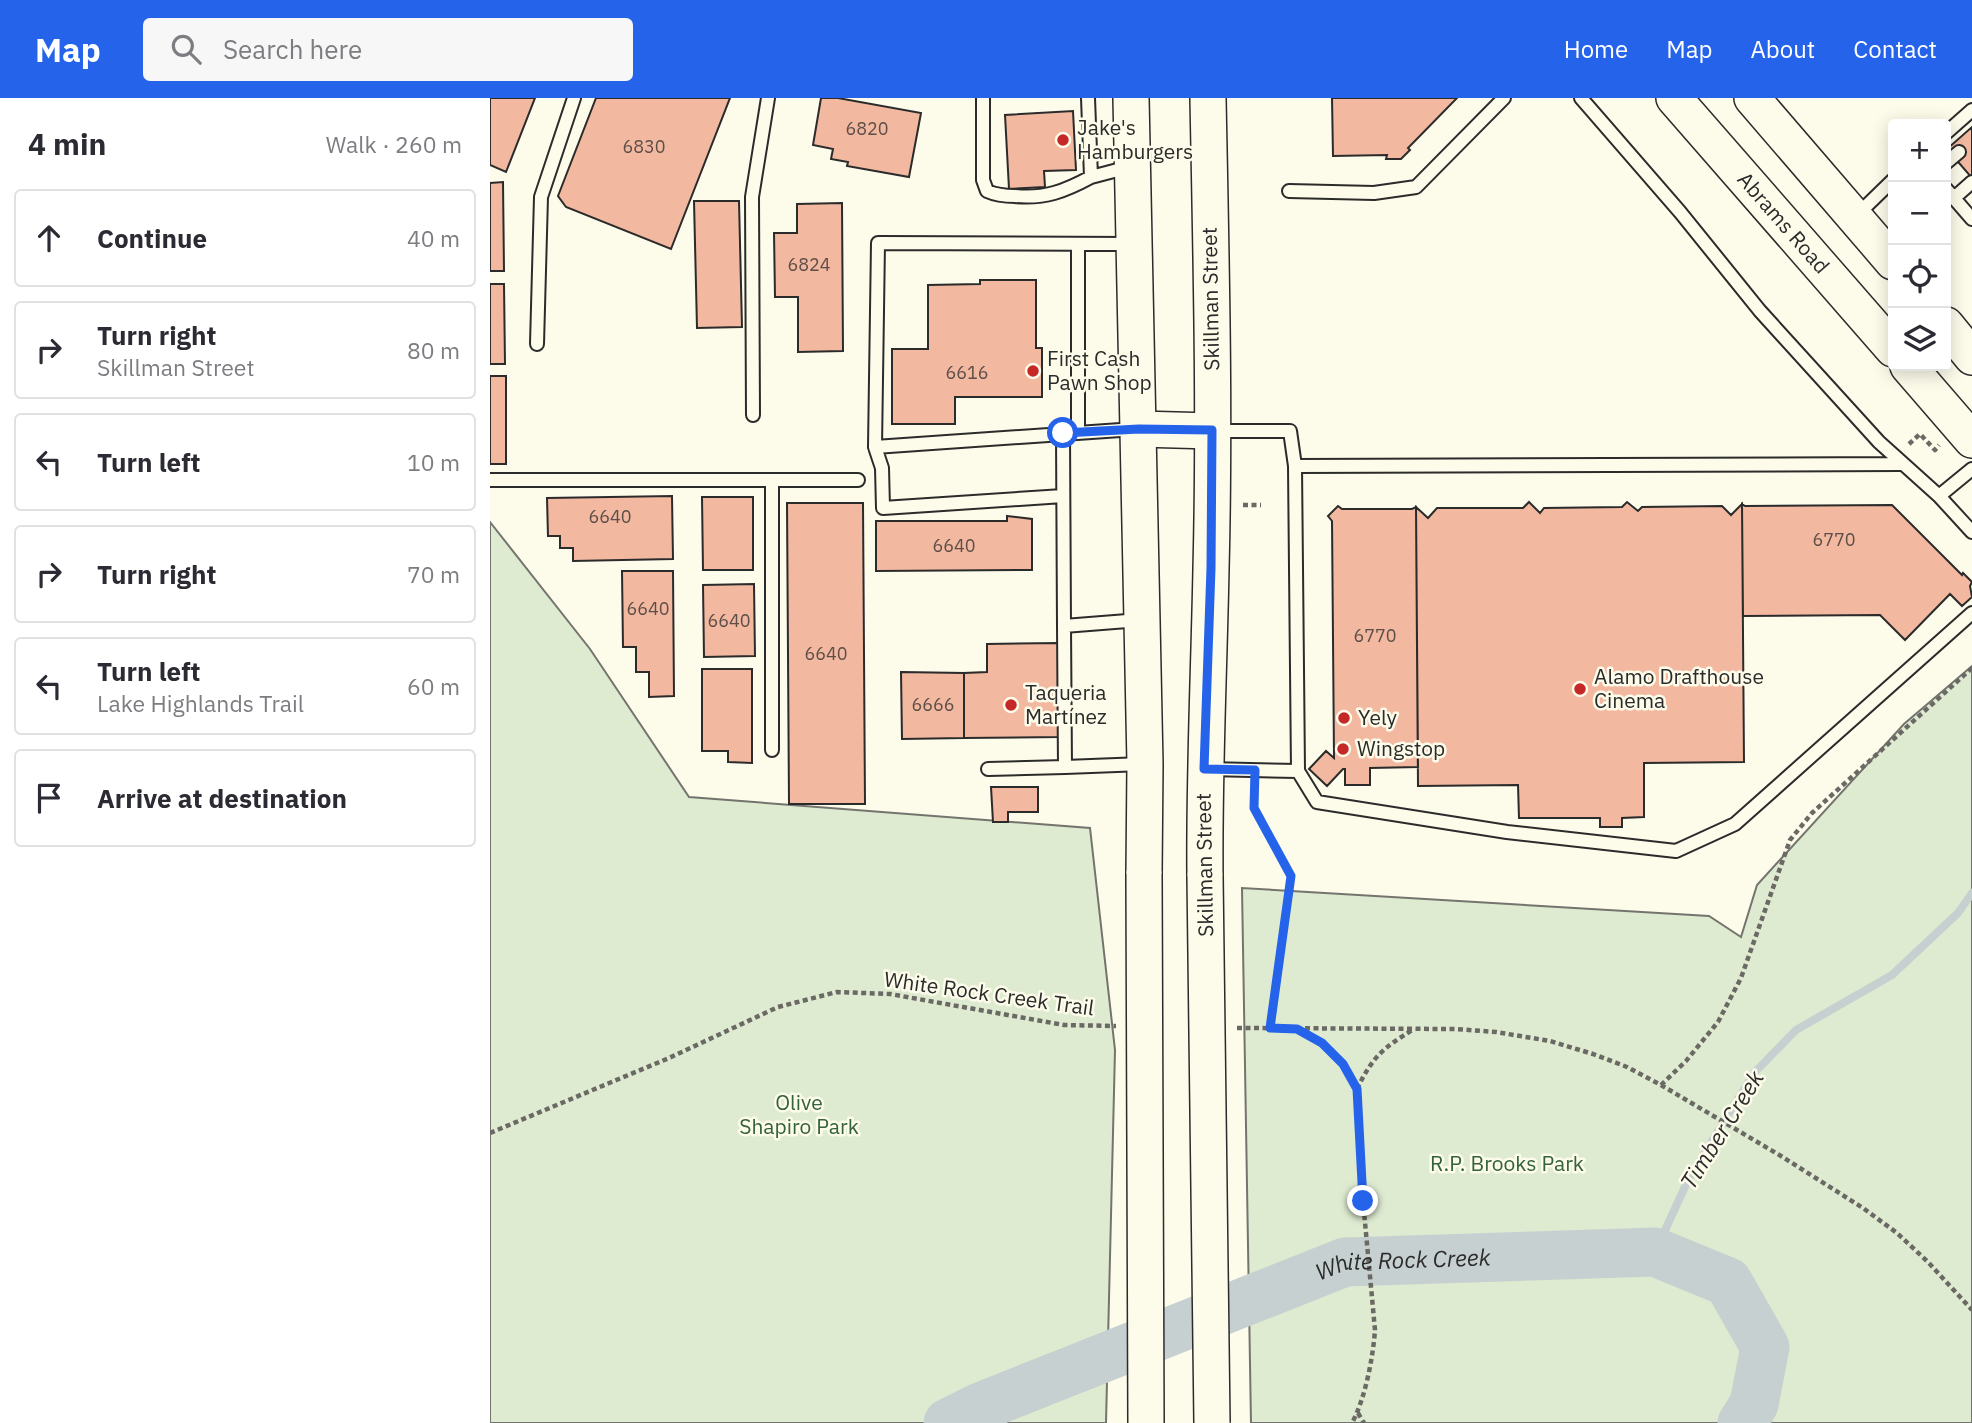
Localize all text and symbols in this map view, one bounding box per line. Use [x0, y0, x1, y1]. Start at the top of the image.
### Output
search box [143, 18, 633, 81]
text: Map [35, 28, 101, 71]
icon: search [167, 30, 205, 68]
text: Search here [223, 32, 362, 66]
text: Home [1564, 33, 1628, 65]
text: Map [1666, 33, 1712, 65]
text: About [1750, 33, 1815, 65]
text: Contact [1853, 33, 1937, 65]
place label: Jake's Hamburgers [1077, 113, 1193, 165]
house number: 6820 [845, 117, 889, 140]
map controls [1888, 119, 1951, 371]
button: + [1888, 119, 1951, 182]
text: 4 min [28, 124, 106, 163]
text: Walk · 260 m [326, 129, 462, 159]
marker: Jake's Hamburgers [1055, 132, 1071, 148]
house number: 6830 [622, 135, 666, 158]
street label: Abrams Road [1732, 166, 1836, 279]
button: − [1888, 182, 1951, 245]
icon: ahead [30, 219, 68, 257]
text: Continue [97, 221, 207, 255]
text: 40 m [407, 223, 460, 253]
street label: Skillman Street [1195, 227, 1225, 371]
button: locate [1888, 245, 1951, 308]
house number: 6824 [787, 253, 831, 276]
button: layers [1888, 308, 1951, 371]
text: Turn right [97, 318, 216, 352]
icon: right [30, 331, 68, 369]
text: 80 m [407, 335, 460, 365]
place label: First Cash Pawn Shop [1047, 344, 1152, 396]
text: Skillman Street [97, 352, 255, 382]
house number: 6616 [945, 361, 989, 384]
marker: First Cash Pawn Shop [1025, 363, 1041, 379]
route start [1047, 417, 1078, 448]
icon: left [30, 443, 68, 481]
text: Turn left [97, 445, 200, 479]
text: 10 m [407, 447, 460, 477]
house number: 6640 [588, 505, 632, 528]
house number: 6770 [1812, 528, 1856, 551]
house number: 6640 [932, 534, 976, 557]
icon: right [30, 555, 68, 593]
text: Turn right [97, 557, 216, 591]
text: 70 m [407, 559, 460, 589]
house number: 6640 [626, 597, 670, 620]
house number: 6640 [707, 609, 751, 632]
house number: 6770 [1353, 624, 1397, 647]
house number: 6640 [804, 642, 848, 665]
text: Turn left [97, 654, 200, 688]
place label: Alamo Drafthouse Cinema [1594, 662, 1764, 714]
icon: left [30, 667, 68, 705]
text: 60 m [407, 671, 460, 701]
place label: Taqueria Martínez [1025, 678, 1107, 730]
marker: Alamo Drafthouse Cinema [1572, 681, 1588, 697]
text: Lake Highlands Trail [97, 688, 304, 718]
house number: 6666 [911, 693, 955, 716]
marker: Taqueria Martínez [1003, 697, 1019, 713]
place label: Yely [1358, 703, 1397, 731]
marker: Yely [1336, 710, 1352, 726]
place label: Wingstop [1357, 734, 1445, 762]
marker: Wingstop [1335, 741, 1351, 757]
icon: arrive [30, 779, 68, 817]
text: Arrive at destination [97, 781, 347, 815]
street label: Skillman Street [1189, 793, 1219, 937]
street label: White Rock Creek Trail [882, 964, 1096, 1022]
water label: Timber Creek [1673, 1064, 1770, 1195]
park label: Olive Shapiro Park [739, 1088, 859, 1140]
park label: R.P. Brooks Park [1430, 1149, 1584, 1177]
route end [1347, 1185, 1378, 1216]
water label: White Rock Creek [1311, 1241, 1492, 1286]

